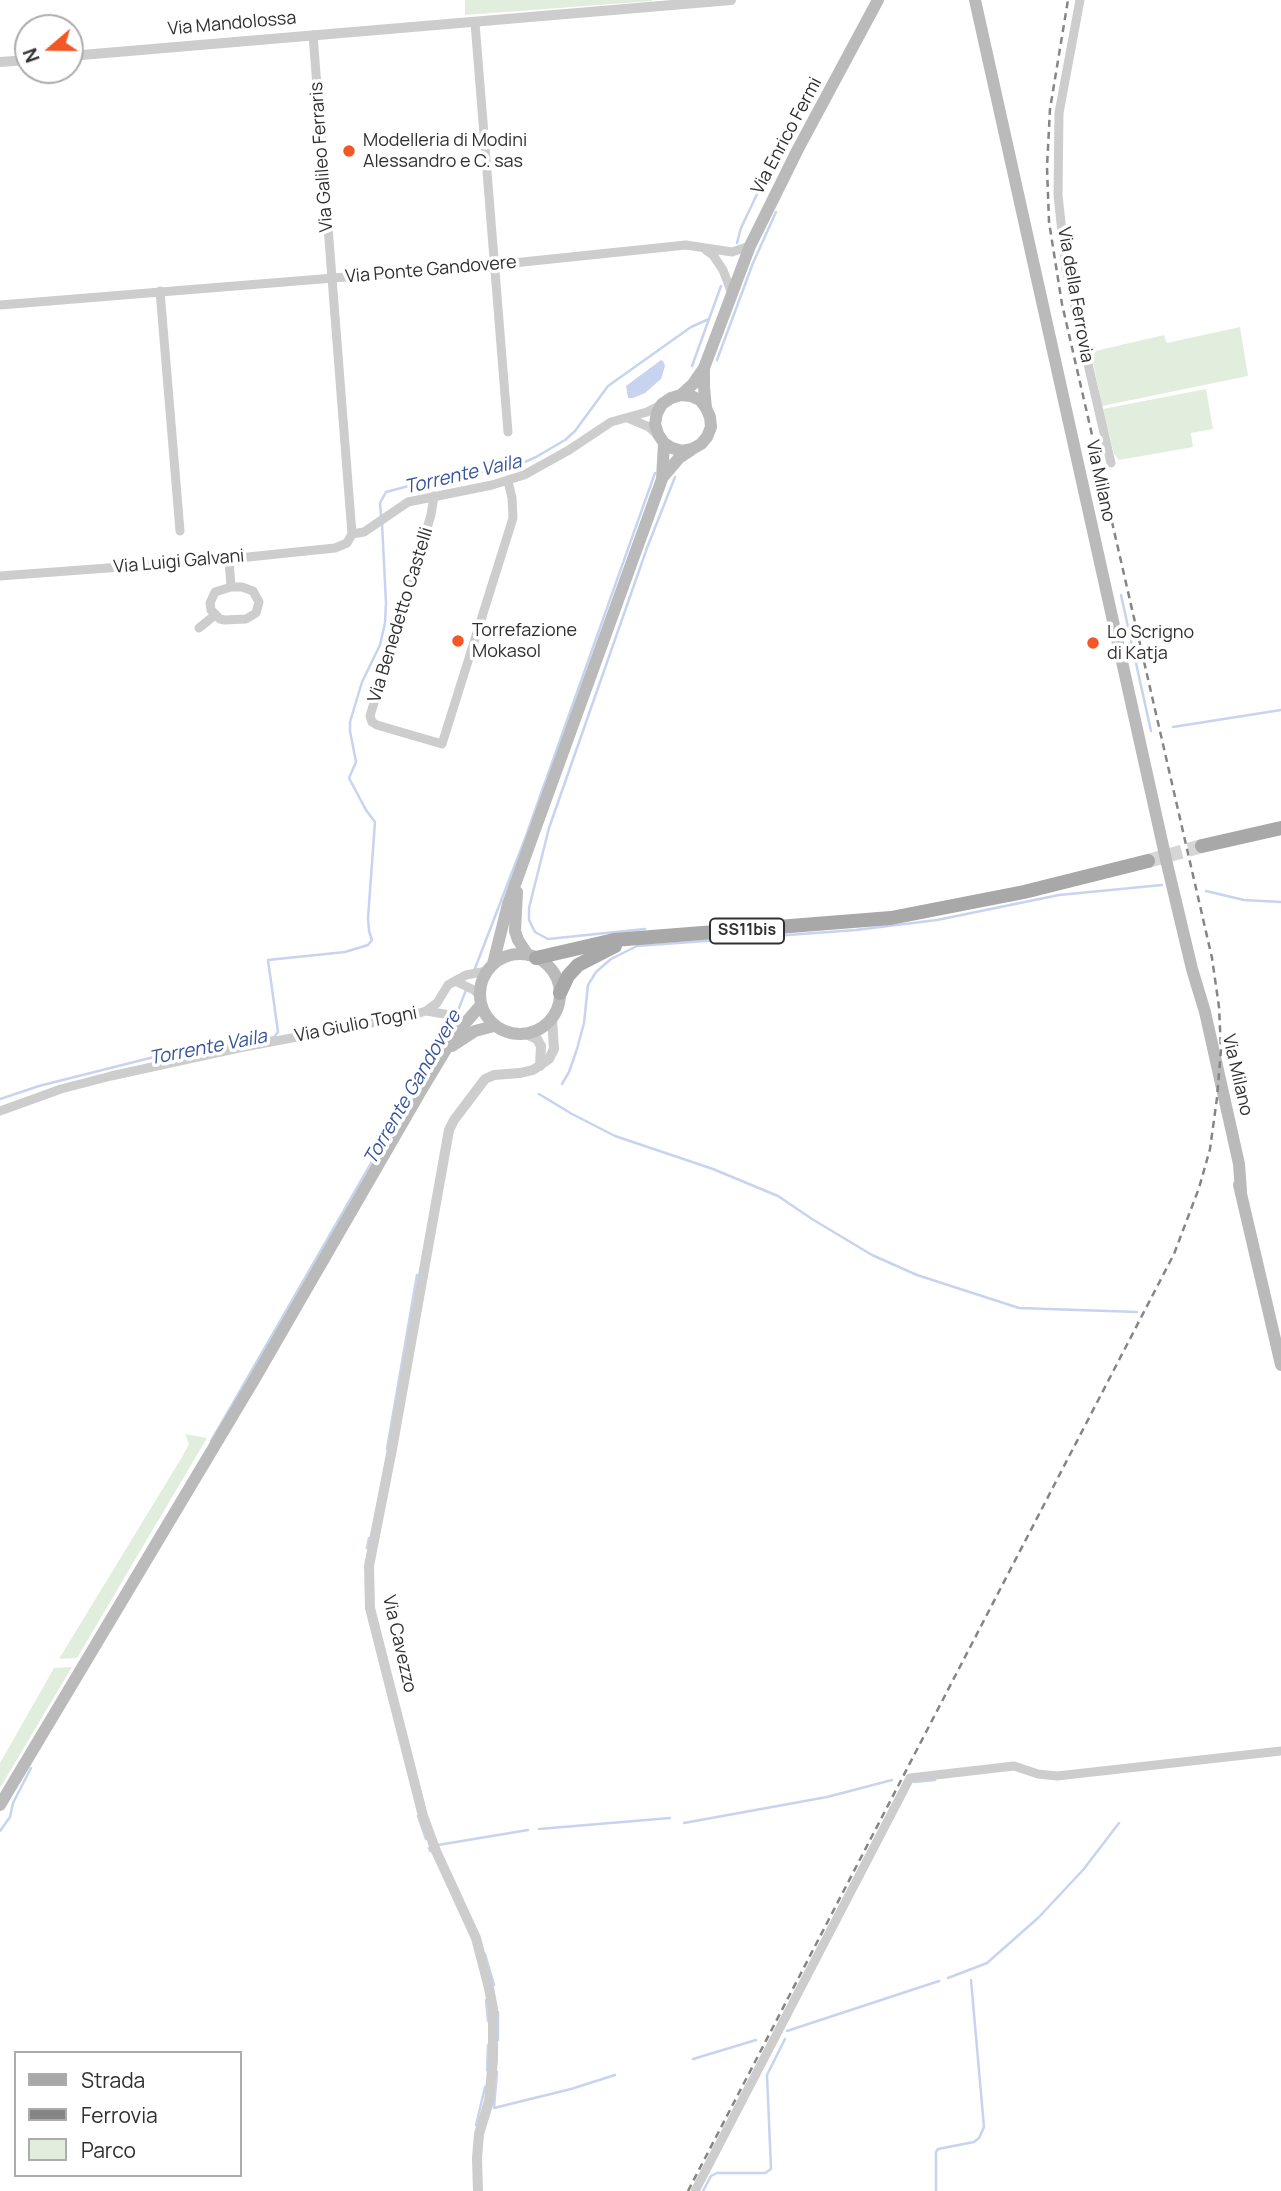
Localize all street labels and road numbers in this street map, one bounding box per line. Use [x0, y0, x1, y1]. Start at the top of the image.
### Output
street label: Via Mandolossa [167, 8, 297, 40]
street label: Via Enrico Fermi [747, 74, 827, 198]
street label: Via Galileo Ferraris [306, 81, 338, 233]
street label: Via della Ferrovia [1052, 226, 1098, 364]
street label: Via Ponte Gandovere [344, 252, 518, 288]
street label: Via Milano [1081, 438, 1119, 524]
street label: Via Benedetto Castelli [364, 525, 438, 705]
street label: Via Luigi Galvani [113, 546, 245, 578]
road number: SS11bis [710, 918, 784, 944]
street label: Via Giulio Togni [293, 1003, 419, 1047]
street label: Via Milano [1217, 1032, 1257, 1118]
street label: Via Cavezzo [377, 1593, 421, 1695]

